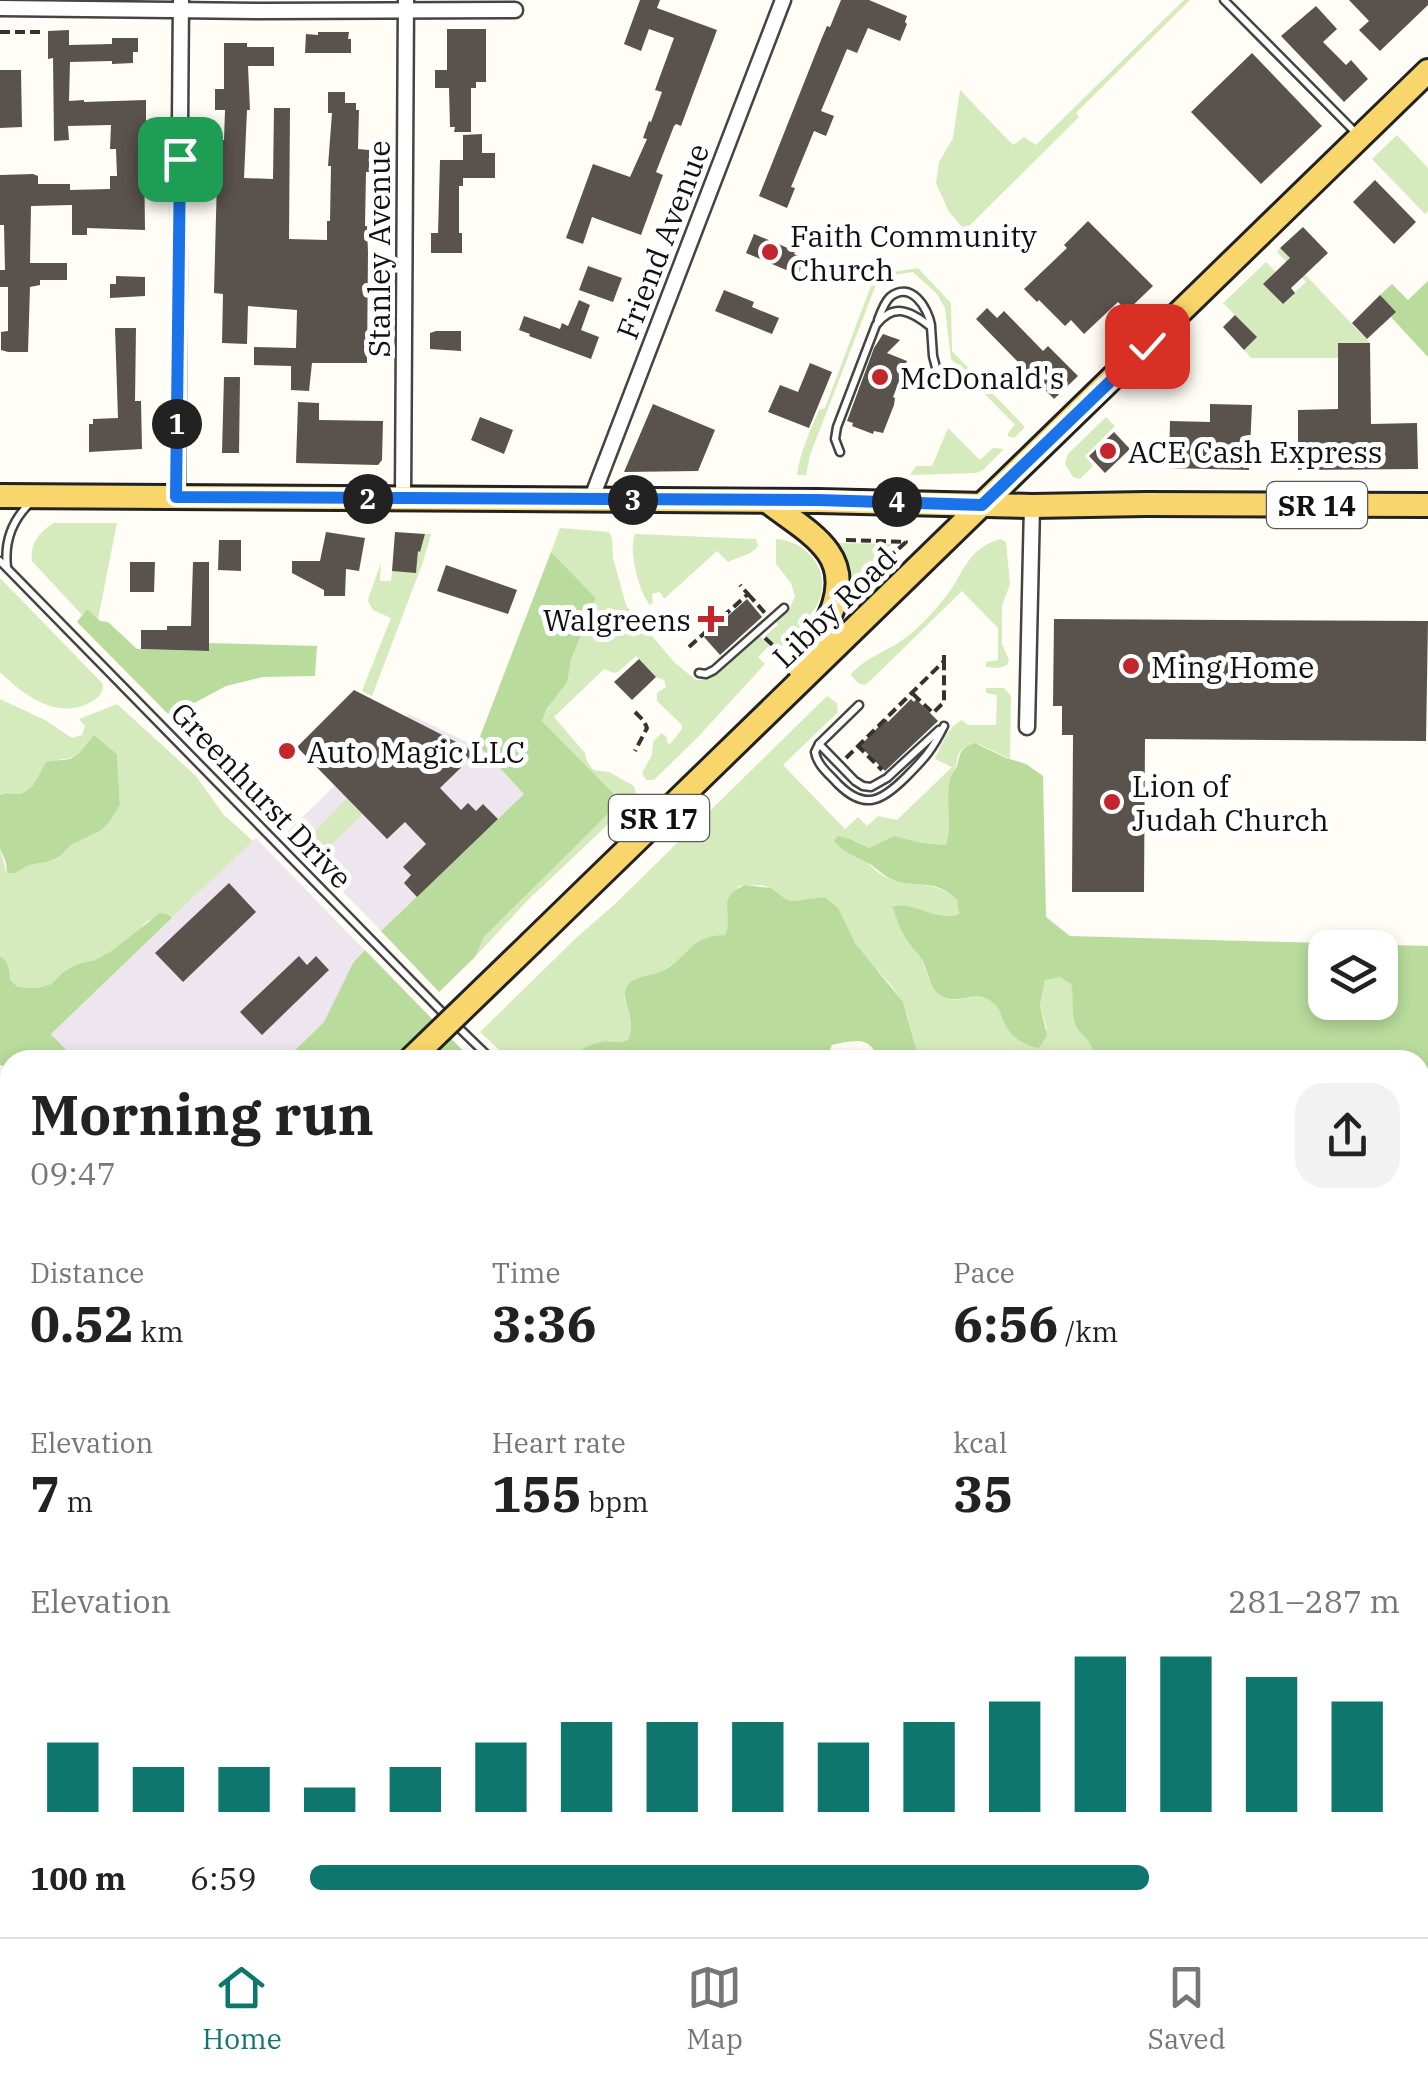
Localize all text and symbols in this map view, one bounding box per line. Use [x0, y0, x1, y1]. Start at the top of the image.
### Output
pin [138, 117, 223, 202]
icon: arrive [153, 132, 208, 187]
street label: Friend Avenue [607, 138, 717, 344]
street label: Stanley Avenue [359, 140, 398, 358]
place label: Faith Community Church [790, 216, 1037, 289]
marker: Faith Community Church [759, 241, 781, 263]
pin [1105, 304, 1190, 389]
icon: check [1120, 319, 1175, 374]
place label: McDonald's [900, 358, 1064, 397]
marker: McDonald's [869, 366, 891, 388]
pin: 1 [152, 399, 202, 449]
text: 1 [169, 405, 185, 442]
place label: ACE Cash Express [1128, 432, 1382, 471]
marker: ACE Cash Express [1097, 440, 1119, 462]
pin: 2 [343, 474, 393, 524]
pin: 3 [608, 475, 658, 525]
pin: 4 [872, 477, 922, 527]
text: 2 [360, 480, 376, 517]
text: 3 [625, 481, 641, 518]
road number: SR 14 [1267, 482, 1367, 528]
text: 4 [889, 483, 905, 520]
street label: Libby Road [764, 538, 904, 676]
place label: Walgreens [543, 600, 691, 639]
marker: Walgreens [700, 608, 722, 630]
place label: Ming Home [1151, 647, 1314, 686]
marker: Ming Home [1120, 655, 1142, 677]
street label: Greenhurst Drive [163, 694, 361, 896]
place label: Auto Magic LLC [307, 732, 525, 771]
marker: Auto Magic LLC [276, 740, 298, 762]
place label: Lion of Judah Church [1132, 766, 1329, 839]
marker: Lion of Judah Church [1101, 791, 1123, 813]
road number: SR 17 [609, 795, 709, 841]
map controls [1308, 930, 1398, 1020]
button: layers [1308, 930, 1398, 1020]
text: Morning run [30, 1079, 374, 1150]
button: share [1295, 1083, 1400, 1188]
text: 09:47 [30, 1152, 116, 1194]
text: Distance [30, 1254, 144, 1291]
text: Time [492, 1254, 560, 1291]
text: Pace [953, 1254, 1015, 1291]
text: 0.52 [30, 1291, 134, 1356]
text: 3:36 [492, 1291, 597, 1356]
text: 6:56 [953, 1291, 1058, 1356]
text: km [134, 1313, 184, 1350]
text: /km [1058, 1313, 1118, 1350]
text: Elevation [30, 1424, 153, 1461]
text: Heart rate [492, 1424, 626, 1461]
text: kcal [953, 1424, 1007, 1461]
text: 7 [30, 1461, 60, 1526]
text: 155 [492, 1461, 582, 1526]
text: 35 [953, 1461, 1013, 1526]
text: m [60, 1483, 93, 1520]
text: bpm [582, 1483, 649, 1520]
text: Elevation [30, 1580, 171, 1622]
text: 281–287 m [1228, 1580, 1400, 1622]
text: 100 m [30, 1857, 126, 1899]
text: 6:59 [190, 1857, 257, 1899]
tab: Home [202, 1960, 282, 2057]
tab: Map [686, 1960, 743, 2057]
tab: Saved [1147, 1960, 1226, 2057]

